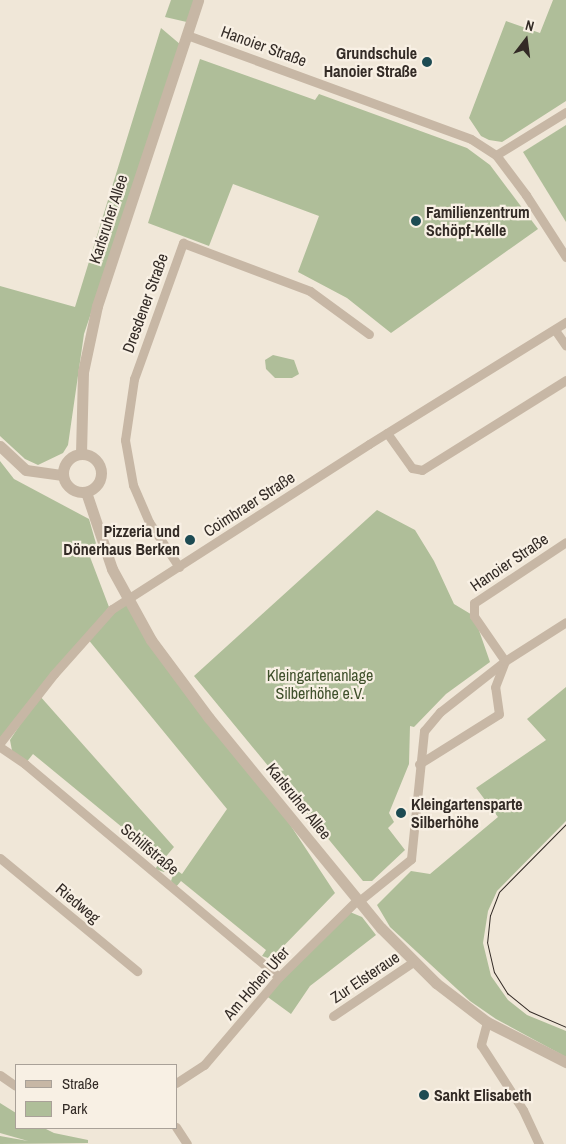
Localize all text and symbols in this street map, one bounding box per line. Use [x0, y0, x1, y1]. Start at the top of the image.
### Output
north arrow [501, 15, 551, 65]
text: N [524, 16, 536, 35]
street label: Hanoier Straße [219, 22, 309, 70]
place label: Grundschule Hanoier Straße [324, 43, 417, 81]
marker: Grundschule Hanoier Straße [421, 56, 433, 68]
street label: Karlsruher Allee [84, 172, 132, 266]
place label: Familienzentrum Schöpf-Kelle [426, 202, 530, 240]
marker: Familienzentrum Schöpf-Kelle [410, 215, 422, 227]
street label: Dresdener Straße [118, 251, 172, 355]
street label: Coimbraer Straße [200, 467, 298, 541]
place label: Pizzeria und Dönerhaus Berken [63, 521, 180, 559]
street label: Hanoier Straße [466, 529, 552, 595]
marker: Pizzeria und Dönerhaus Berken [184, 534, 196, 546]
park label: Kleingartenanlage Silberhöhe e.V. [267, 665, 373, 703]
street label: Karlsruher Allee [262, 759, 336, 843]
place label: Kleingartensparte Silberhöhe [411, 794, 523, 832]
marker: Kleingartensparte Silberhöhe [395, 807, 407, 819]
street label: Schilfstraße [117, 819, 183, 879]
street label: Riedweg [52, 879, 104, 927]
street label: Am Hohen Ufer [219, 943, 293, 1023]
street label: Zur Elsteraue [327, 947, 403, 1007]
legend [15, 1064, 178, 1129]
text: Straße [62, 1073, 99, 1094]
place label: Sankt Elisabeth [434, 1085, 532, 1105]
marker: Sankt Elisabeth [418, 1089, 430, 1101]
text: Park [62, 1098, 87, 1119]

